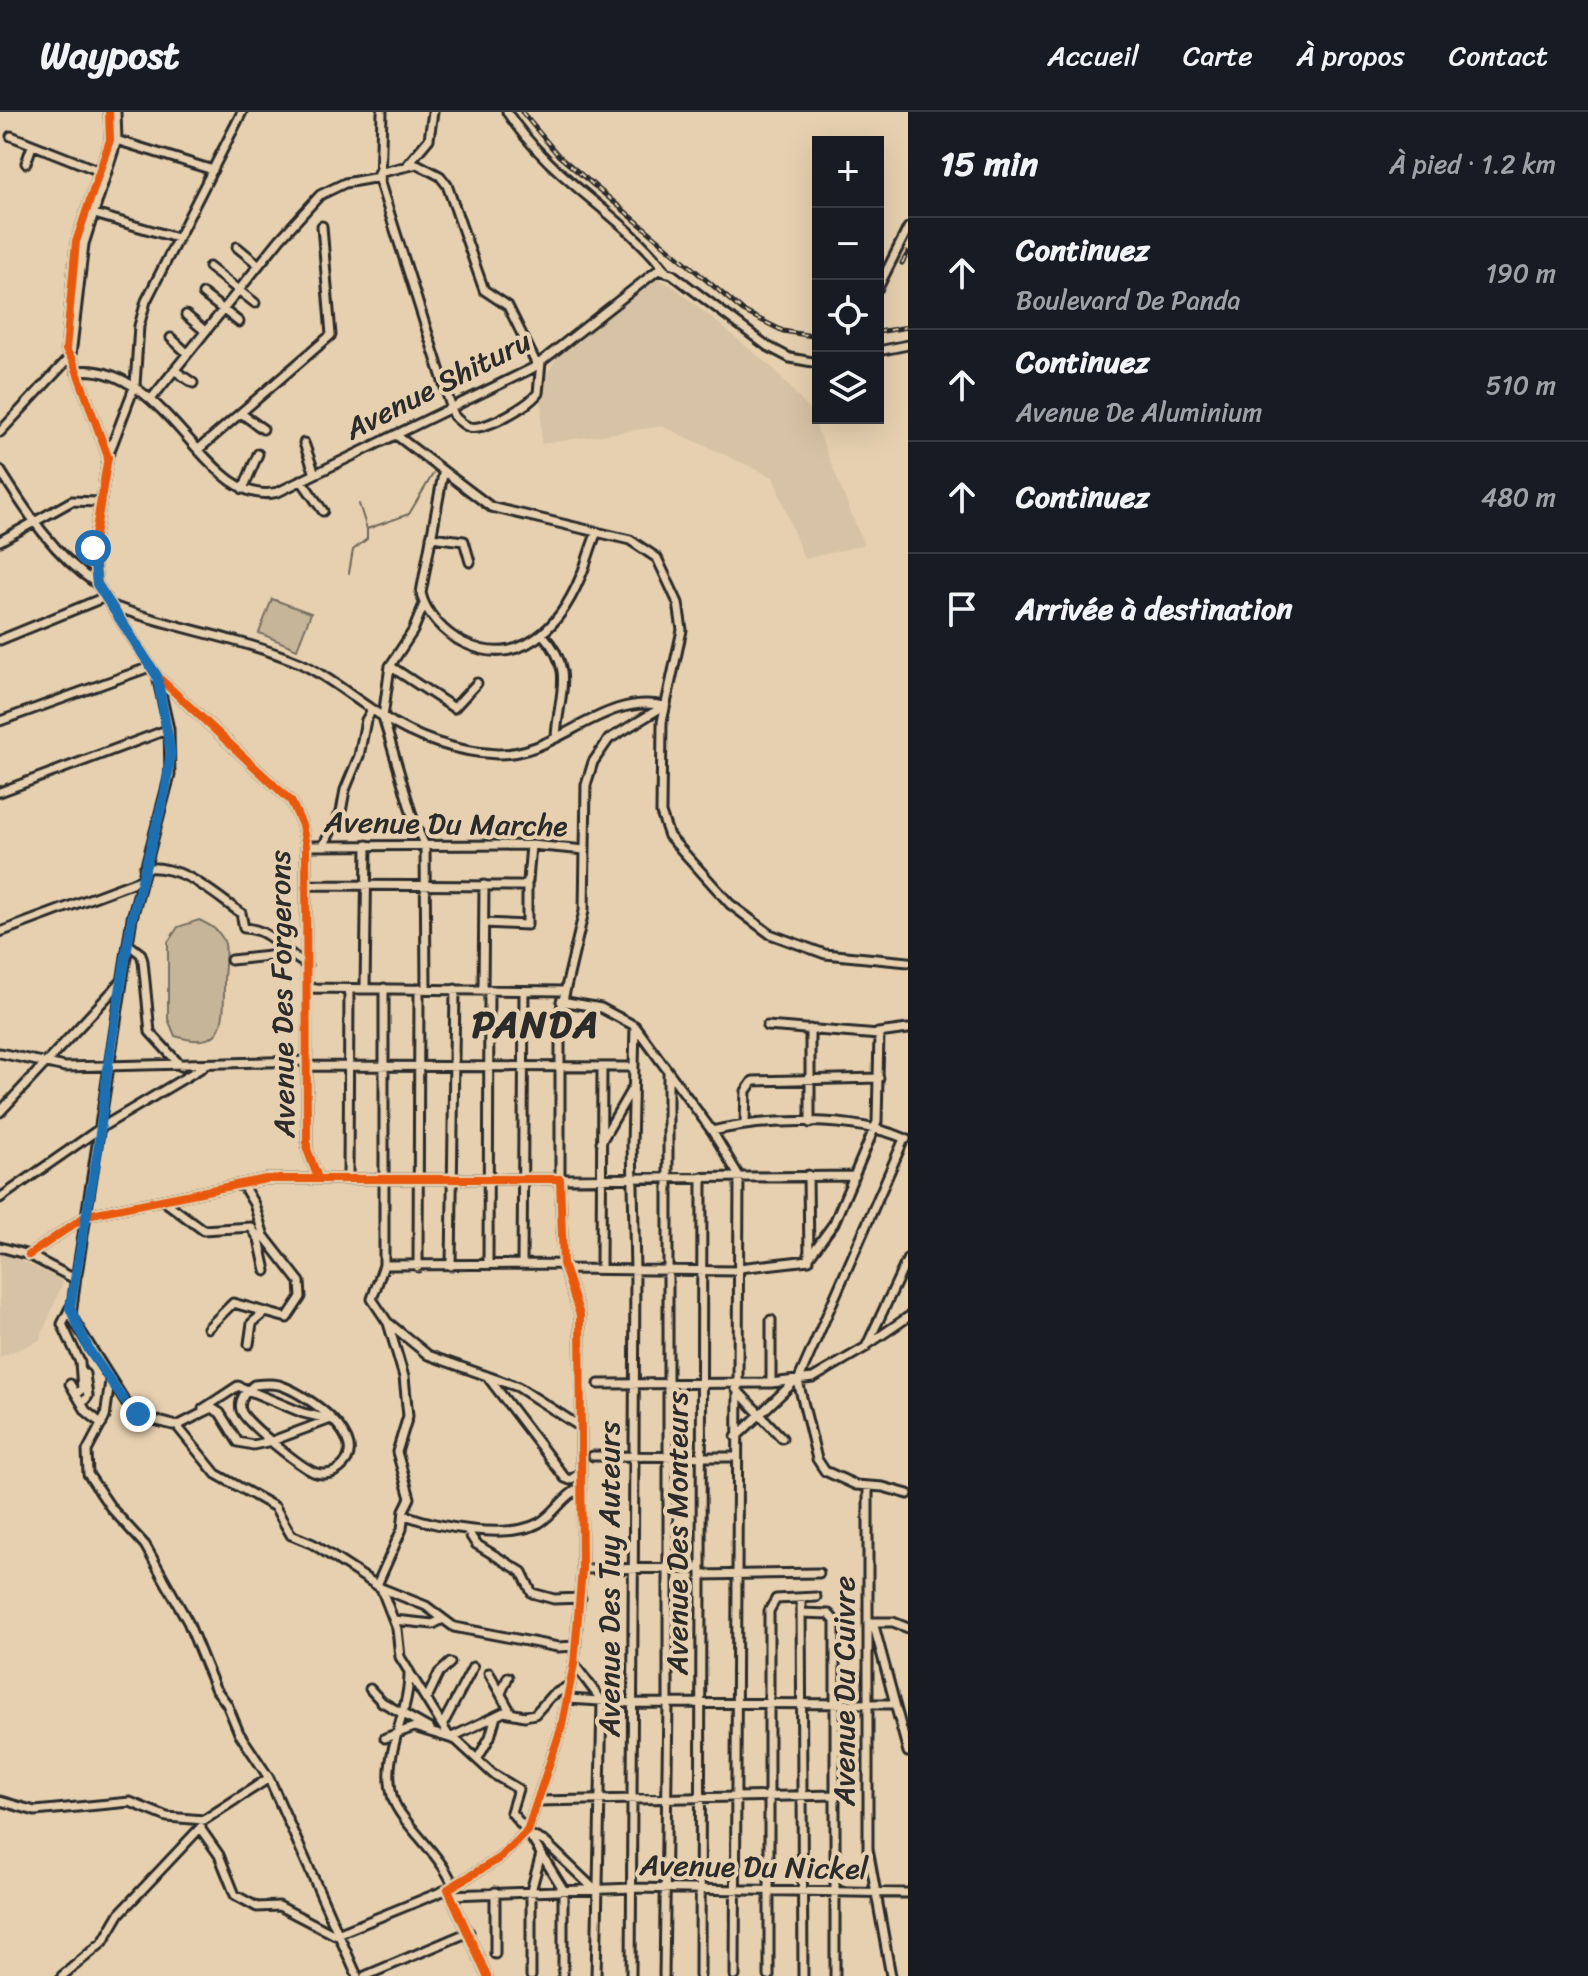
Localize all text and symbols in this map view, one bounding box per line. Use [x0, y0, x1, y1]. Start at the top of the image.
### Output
text: Waypost [40, 22, 180, 89]
text: Accueil [1048, 31, 1139, 80]
text: Carte [1183, 31, 1253, 80]
text: À propos [1297, 31, 1405, 80]
text: Contact [1449, 31, 1548, 80]
text: 15 min [940, 134, 1038, 194]
map controls [812, 136, 884, 424]
button: + [812, 136, 884, 208]
text: À pied · 1.2 km [1389, 141, 1556, 187]
button: − [812, 208, 884, 280]
text: Continuez [1016, 223, 1150, 277]
text: 190 m [1486, 250, 1556, 296]
icon: ahead [940, 251, 984, 295]
text: Boulevard De Panda [1016, 277, 1241, 323]
button: locate [812, 280, 884, 352]
street label: Avenue Shituru [334, 315, 541, 456]
text: Continuez [1016, 335, 1150, 389]
button: layers [812, 352, 884, 424]
text: 510 m [1486, 362, 1556, 408]
icon: ahead [940, 363, 984, 407]
text: Avenue De Aluminium [1016, 389, 1262, 435]
text: Continuez [1016, 470, 1150, 524]
text: 480 m [1481, 474, 1556, 520]
icon: ahead [940, 475, 984, 519]
route start [75, 530, 111, 566]
text: Arrivée à destination [1016, 582, 1293, 636]
icon: arrive [940, 587, 984, 631]
street label: Avenue Du Marche [323, 795, 568, 853]
street label: Avenue Des Forgerons [252, 849, 312, 1139]
district label: PANDA [472, 991, 600, 1058]
street label: Avenue Des Monteurs [650, 1391, 704, 1676]
route end [120, 1396, 156, 1432]
street label: Avenue Des Tuy Auteurs [582, 1421, 636, 1738]
street label: Avenue Du Cuivre [817, 1576, 871, 1807]
street label: Avenue Du Nickel [638, 1838, 869, 1896]

